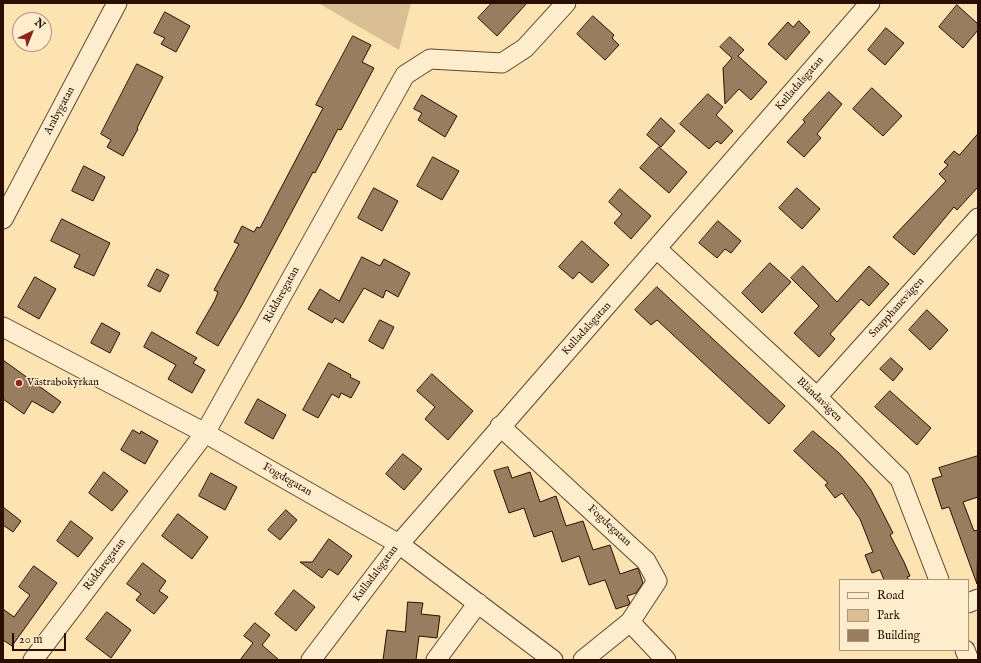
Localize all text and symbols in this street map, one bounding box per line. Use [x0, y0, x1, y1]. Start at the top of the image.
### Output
north arrow [12, 12, 52, 52]
text: N [31, 16, 48, 32]
street label: Kulladalsgatan [773, 54, 827, 114]
street label: Arabygatan [42, 85, 78, 137]
street label: Riddaregatan [261, 265, 303, 325]
street label: Snapphanevägen [867, 275, 927, 341]
street label: Kulladalsgatan [560, 300, 614, 358]
street label: Bländavägen [794, 375, 844, 425]
place label: Västrabokyrkan [27, 376, 99, 390]
marker: Västrabokyrkan [14, 378, 24, 388]
street label: Fogdegatan [260, 461, 314, 499]
street label: Fogdegatan [584, 503, 634, 549]
street label: Riddaregatan [81, 536, 129, 594]
street label: Kulladalsgatan [351, 543, 401, 605]
legend [839, 579, 969, 651]
text: Road [877, 588, 904, 603]
text: Park [877, 608, 900, 623]
scale bar [14, 625, 68, 651]
text: Building [877, 628, 920, 643]
text: 20 m [19, 632, 42, 647]

